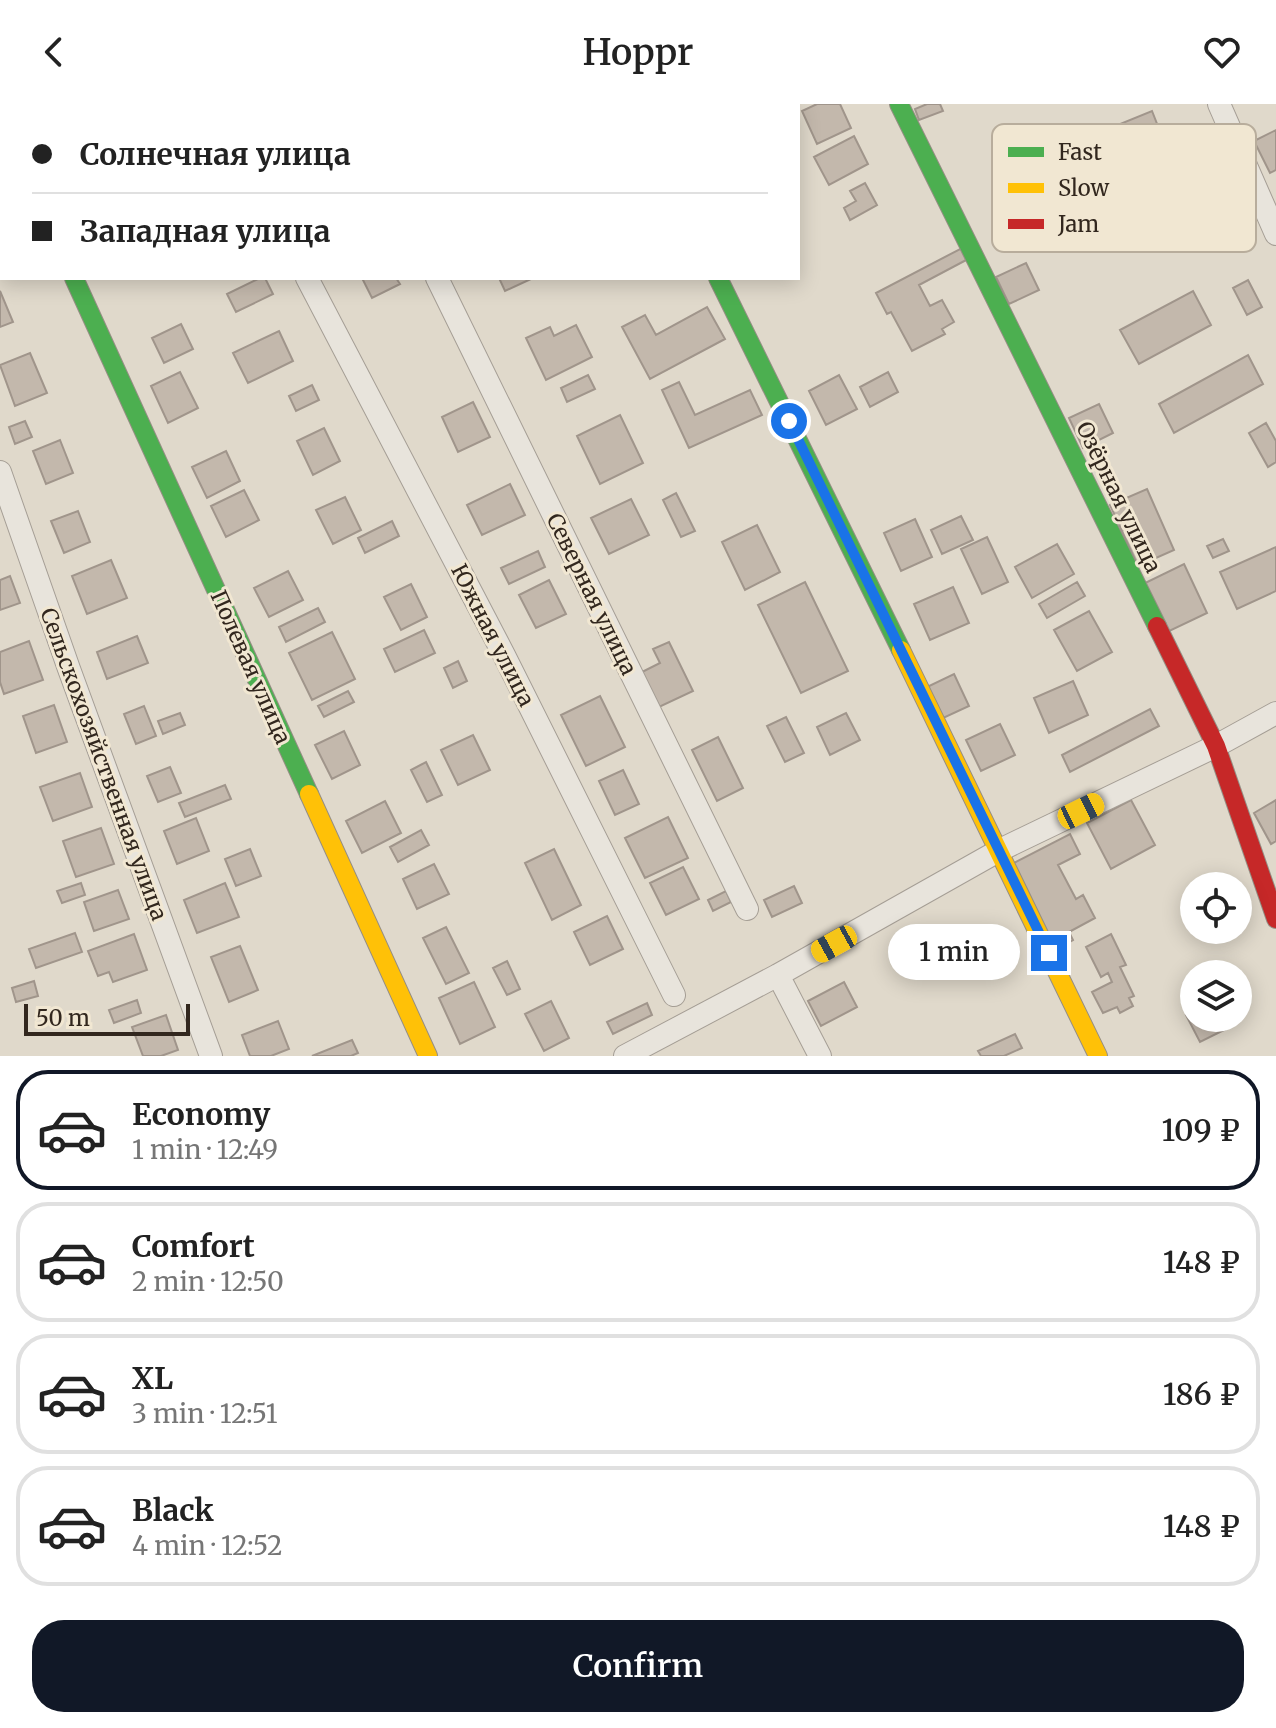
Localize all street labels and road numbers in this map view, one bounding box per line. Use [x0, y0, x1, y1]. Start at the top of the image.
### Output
street label: Озёрная улица [1070, 417, 1168, 577]
street label: Северная улица [541, 509, 643, 680]
street label: Южная улица [445, 559, 541, 711]
street label: Полевая улица [205, 586, 297, 748]
street label: Сельскохозяйственная улица [34, 604, 174, 924]

